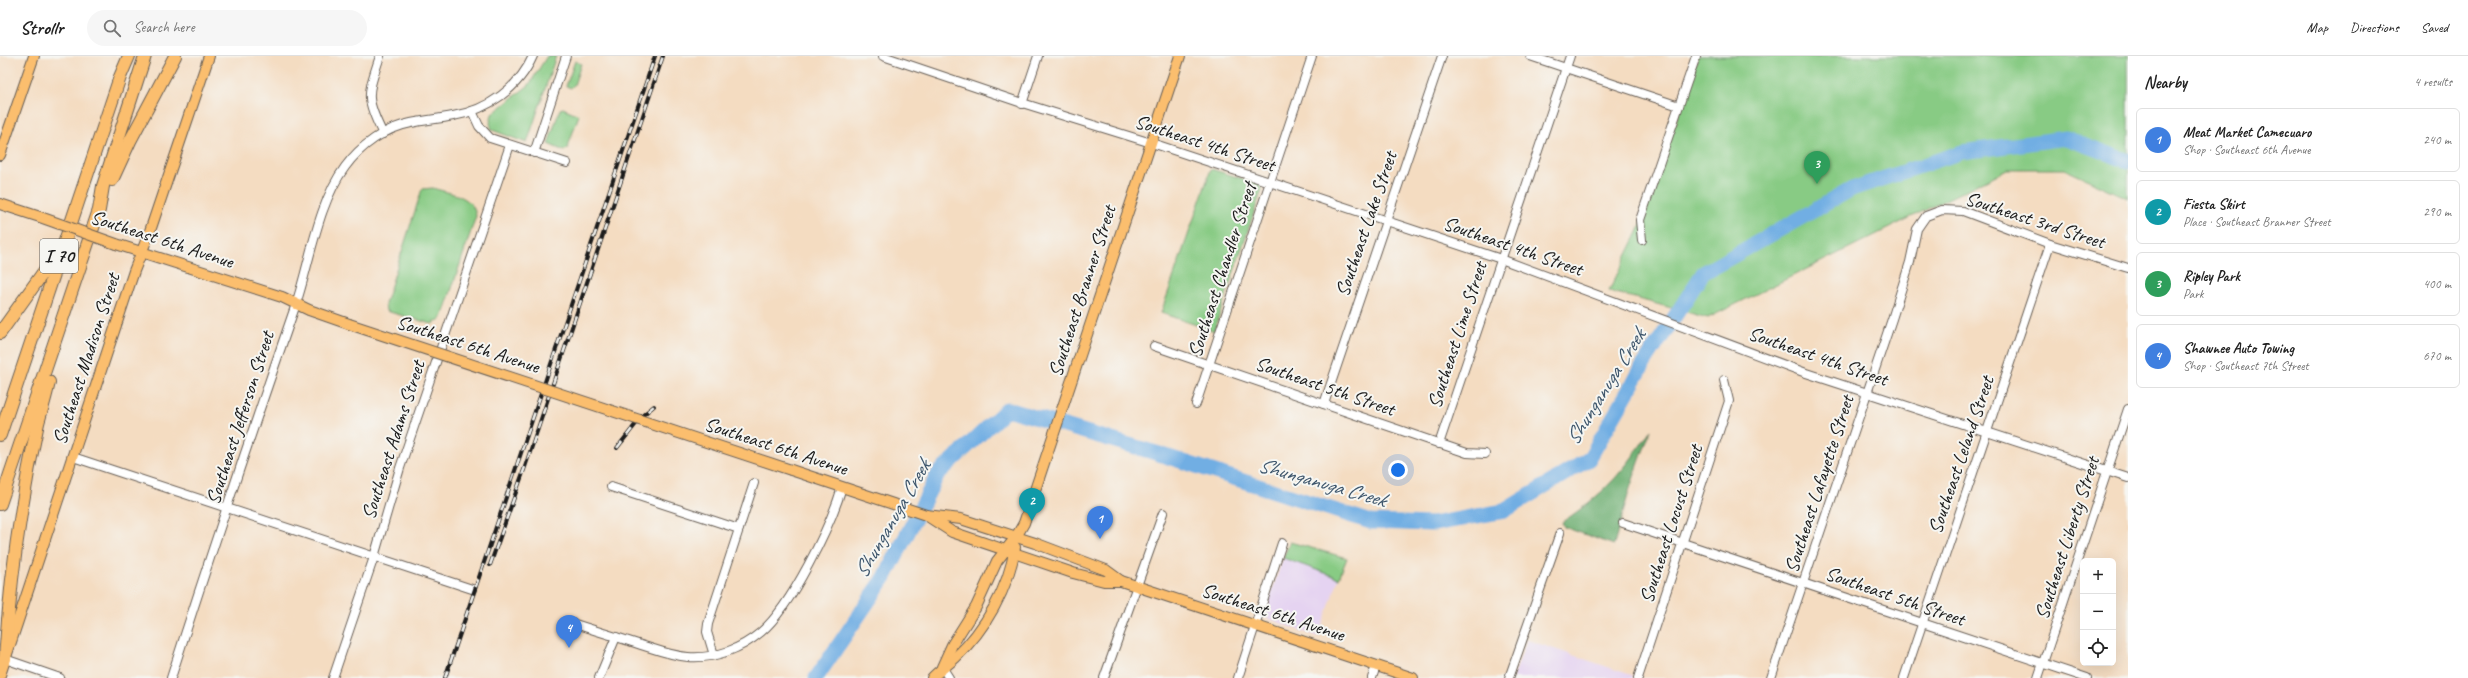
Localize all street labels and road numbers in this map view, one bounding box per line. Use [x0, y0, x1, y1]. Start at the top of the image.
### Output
street label: Southeast 4th Street [1132, 109, 1281, 178]
street label: Southeast Lake Street [1330, 146, 1403, 300]
street label: Southeast Chandler Street [1182, 176, 1263, 360]
street label: Southeast 3rd Street [1962, 186, 2110, 255]
street label: Southeast Branner Street [1043, 200, 1122, 380]
street label: Southeast 6th Avenue [87, 204, 238, 274]
street label: Southeast 4th Street [1440, 210, 1588, 282]
road number: I 70 [40, 239, 78, 273]
street label: Southeast Lime Street [1422, 256, 1493, 411]
street label: Southeast Madison Street [47, 268, 126, 448]
street label: Southeast 6th Avenue [393, 309, 544, 379]
street label: Southeast 4th Street [1745, 320, 1893, 392]
street label: Southeast Jefferson Street [200, 326, 280, 508]
street label: Southeast 5th Street [1252, 350, 1400, 422]
street label: Southeast Adams Street [356, 355, 431, 522]
street label: Southeast Leland Street [1922, 371, 2000, 537]
street label: Southeast Lafayette Street [1779, 390, 1860, 576]
street label: Southeast 6th Avenue [701, 411, 852, 481]
street label: Southeast Locust Street [1634, 440, 1709, 606]
street label: Southeast Liberty Street [2029, 451, 2106, 622]
street label: Southeast 5th Street [1822, 560, 1970, 632]
street label: Southeast 6th Avenue [1198, 577, 1349, 647]

